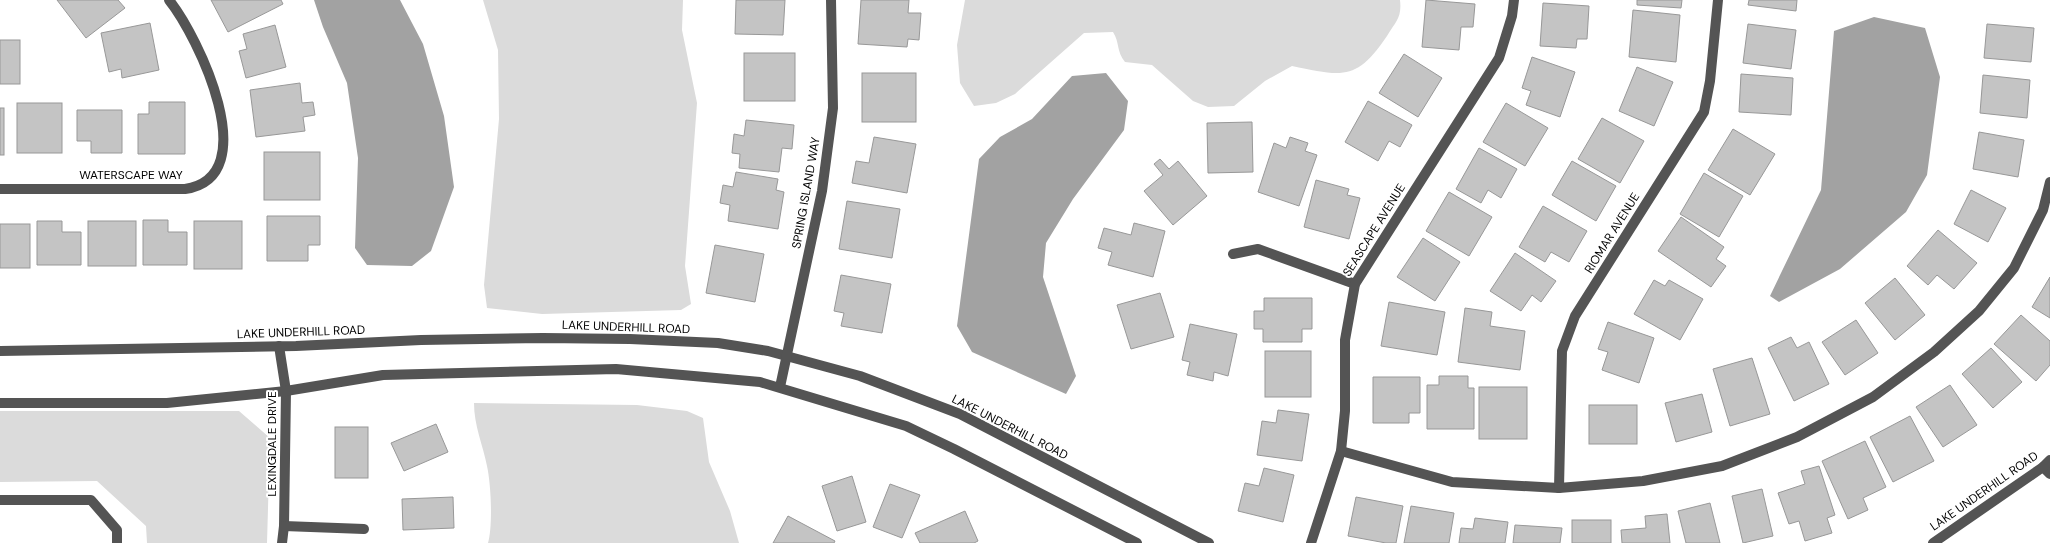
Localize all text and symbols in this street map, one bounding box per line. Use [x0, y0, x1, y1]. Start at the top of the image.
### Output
street label: SPRING ISLAND WAY [788, 136, 824, 250]
street label: WATERSCAPE WAY [79, 167, 183, 183]
street label: SEASCAPE AVENUE [1339, 180, 1409, 279]
street label: RIOMAR AVENUE [1581, 190, 1643, 276]
street label: LAKE UNDERHILL ROAD [562, 317, 690, 337]
street label: LAKE UNDERHILL ROAD [237, 322, 365, 342]
street label: LEXINGDALE DRIVE [264, 391, 280, 497]
street label: LAKE UNDERHILL ROAD [949, 391, 1071, 463]
street label: LAKE UNDERHILL ROAD [1927, 448, 2041, 534]

